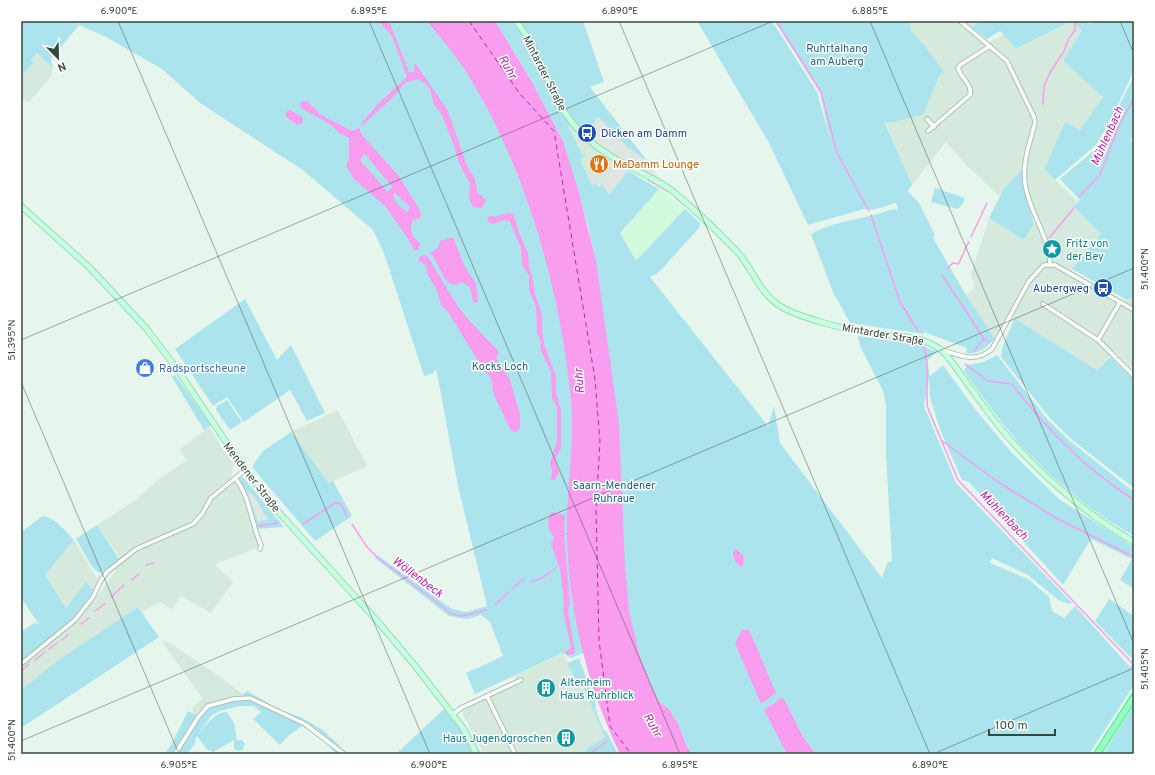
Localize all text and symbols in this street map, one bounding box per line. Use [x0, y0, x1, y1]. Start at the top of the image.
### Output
text: 6.900°E [101, 5, 137, 18]
text: 6.895°E [351, 5, 387, 18]
text: 6.890°E [602, 5, 638, 18]
text: 6.885°E [852, 5, 888, 18]
street label: Mintarder Straße [519, 33, 569, 114]
north arrow [38, 38, 78, 78]
park label: Ruhrtalhang am Auberg [806, 42, 868, 69]
water label: Ruhr [494, 53, 521, 84]
text: N [55, 58, 68, 74]
water label: Mühlenbach [1088, 104, 1128, 169]
bus stop icon: Dicken am Damm [576, 122, 598, 144]
place label: Dicken am Damm [601, 127, 687, 141]
restaurant icon: MaDamm Lounge [588, 153, 610, 175]
place label: MaDamm Lounge [613, 158, 699, 172]
place label: Fritz von der Bey [1066, 237, 1108, 264]
place icon: Fritz von der Bey [1041, 238, 1063, 260]
text: 51.400°N [1139, 248, 1152, 290]
bus stop icon: Aubergweg [1092, 277, 1114, 299]
place label: Aubergweg [1033, 282, 1089, 296]
text: 51.395°N [6, 319, 19, 361]
street label: Mintarder Straße [841, 321, 925, 349]
shop icon: Radsportscheune [134, 357, 156, 379]
park label: Kocks Loch [472, 360, 528, 374]
place label: Radsportscheune [159, 362, 246, 376]
water label: Ruhr [571, 367, 589, 394]
street label: Mendener Straße [220, 440, 283, 515]
park label: Saarn-Mendener Ruhraue [572, 479, 656, 506]
water label: Mühlenbach [976, 487, 1031, 544]
water label: Wöllenbeck [389, 554, 447, 603]
text: 51.405°N [1139, 648, 1152, 690]
place label: Altenheim Haus Ruhrblick [560, 676, 634, 703]
building icon: Altenheim Haus Ruhrblick [535, 677, 557, 699]
water label: Ruhr [639, 711, 666, 742]
scale bar [989, 711, 1055, 737]
text: 100 m [995, 718, 1028, 734]
text: 51.400°N [6, 719, 19, 761]
building icon: Haus Jugendgroschen [555, 727, 577, 749]
place label: Haus Jugendgroschen [443, 732, 552, 746]
text: 6.905°E [161, 759, 197, 772]
text: 6.900°E [411, 759, 447, 772]
text: 6.895°E [662, 759, 698, 772]
text: 6.890°E [912, 759, 948, 772]

